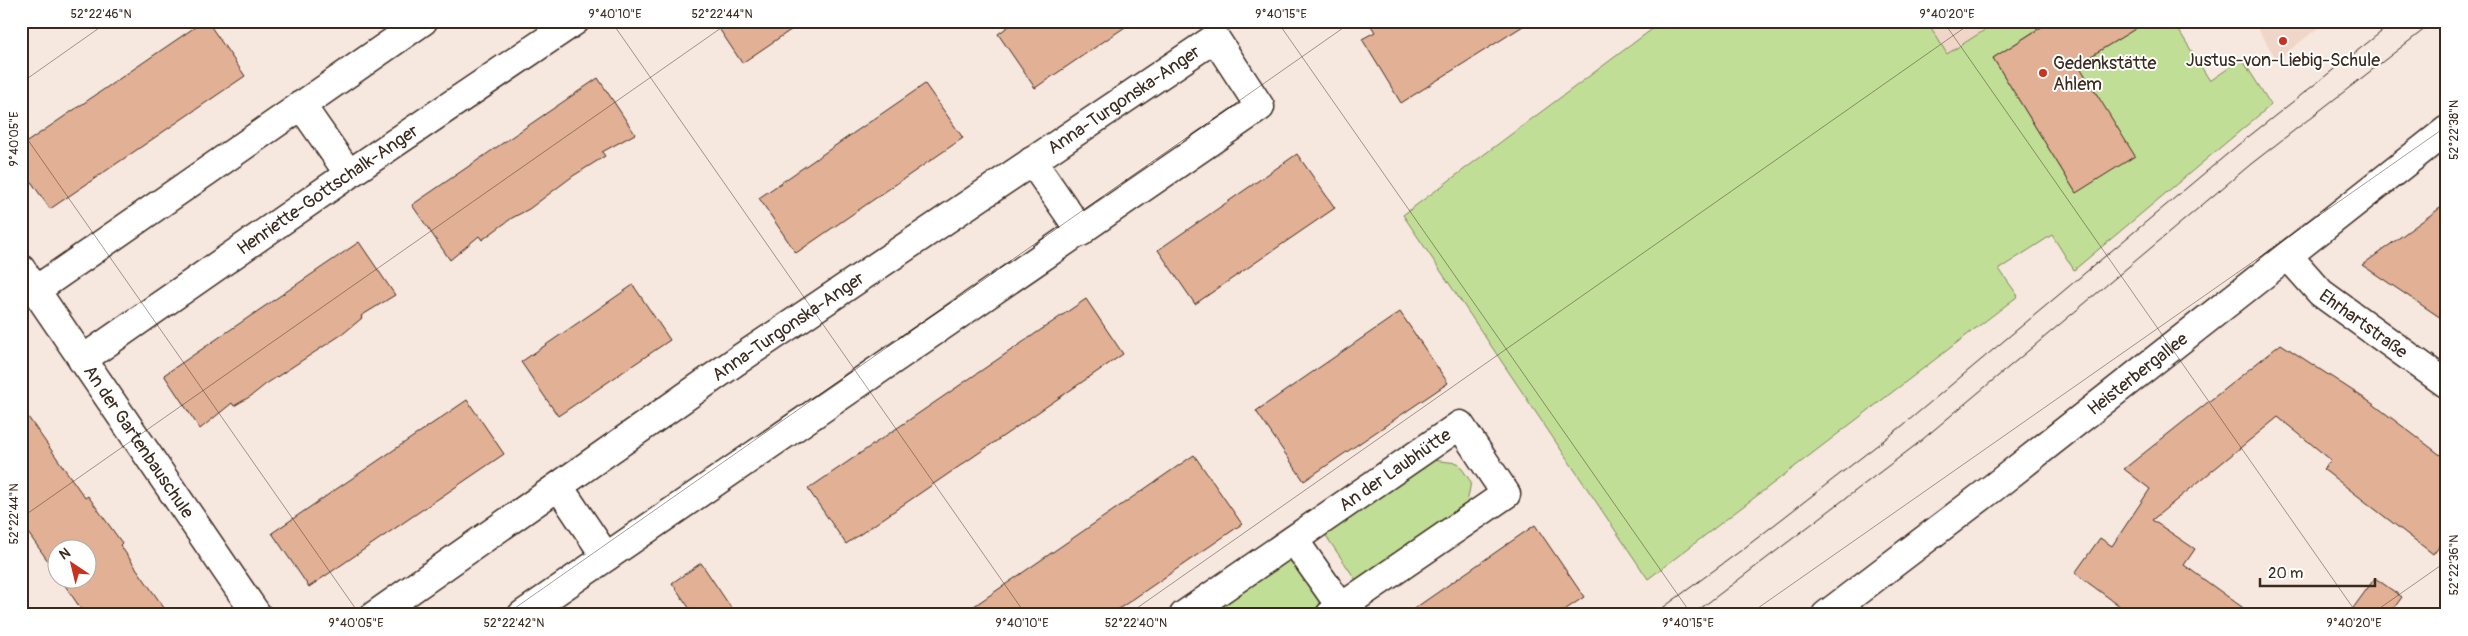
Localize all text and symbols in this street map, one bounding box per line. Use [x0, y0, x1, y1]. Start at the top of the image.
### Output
text: 52°22'46"N [70, 7, 132, 22]
text: 9°40'10"E [589, 7, 641, 22]
text: 52°22'44"N [691, 7, 753, 22]
text: 9°40'15"E [1255, 7, 1307, 22]
text: 9°40'20"E [1920, 7, 1975, 22]
marker: Justus-von-Liebig-Schule [2277, 35, 2289, 47]
street label: Anna-Turgonska-Anger [1043, 40, 1205, 160]
place label: Justus-von-Liebig-Schule [2186, 49, 2380, 72]
place label: Gedenkstätte Ahlem [2053, 52, 2156, 96]
marker: Gedenkstätte Ahlem [2037, 67, 2049, 79]
text: 52°22'38"N [2447, 100, 2462, 160]
text: 9°40'05"E [7, 112, 22, 166]
street label: Henriette-Gottschalk-Anger [233, 119, 423, 260]
street label: Anna-Turgonska-Anger [708, 267, 870, 387]
street label: Ehrhartstraße [2314, 284, 2412, 364]
street label: Heisterbergallee [2083, 328, 2193, 421]
street label: An der Gartenbauschule [78, 361, 199, 523]
street label: An der Laubhütte [1335, 423, 1456, 517]
text: 52°22'44"N [7, 483, 22, 545]
text: 52°22'36"N [2447, 535, 2462, 595]
north arrow [48, 538, 98, 588]
text: N [56, 544, 74, 563]
scale bar [2260, 556, 2376, 588]
text: 20 m [2268, 564, 2303, 583]
text: 9°40'05"E [329, 616, 383, 631]
text: 52°22'42"N [484, 616, 544, 631]
text: 9°40'10"E [996, 616, 1048, 631]
text: 52°22'40"N [1105, 616, 1167, 631]
text: 9°40'15"E [1662, 616, 1714, 631]
text: 9°40'20"E [2327, 616, 2382, 631]

